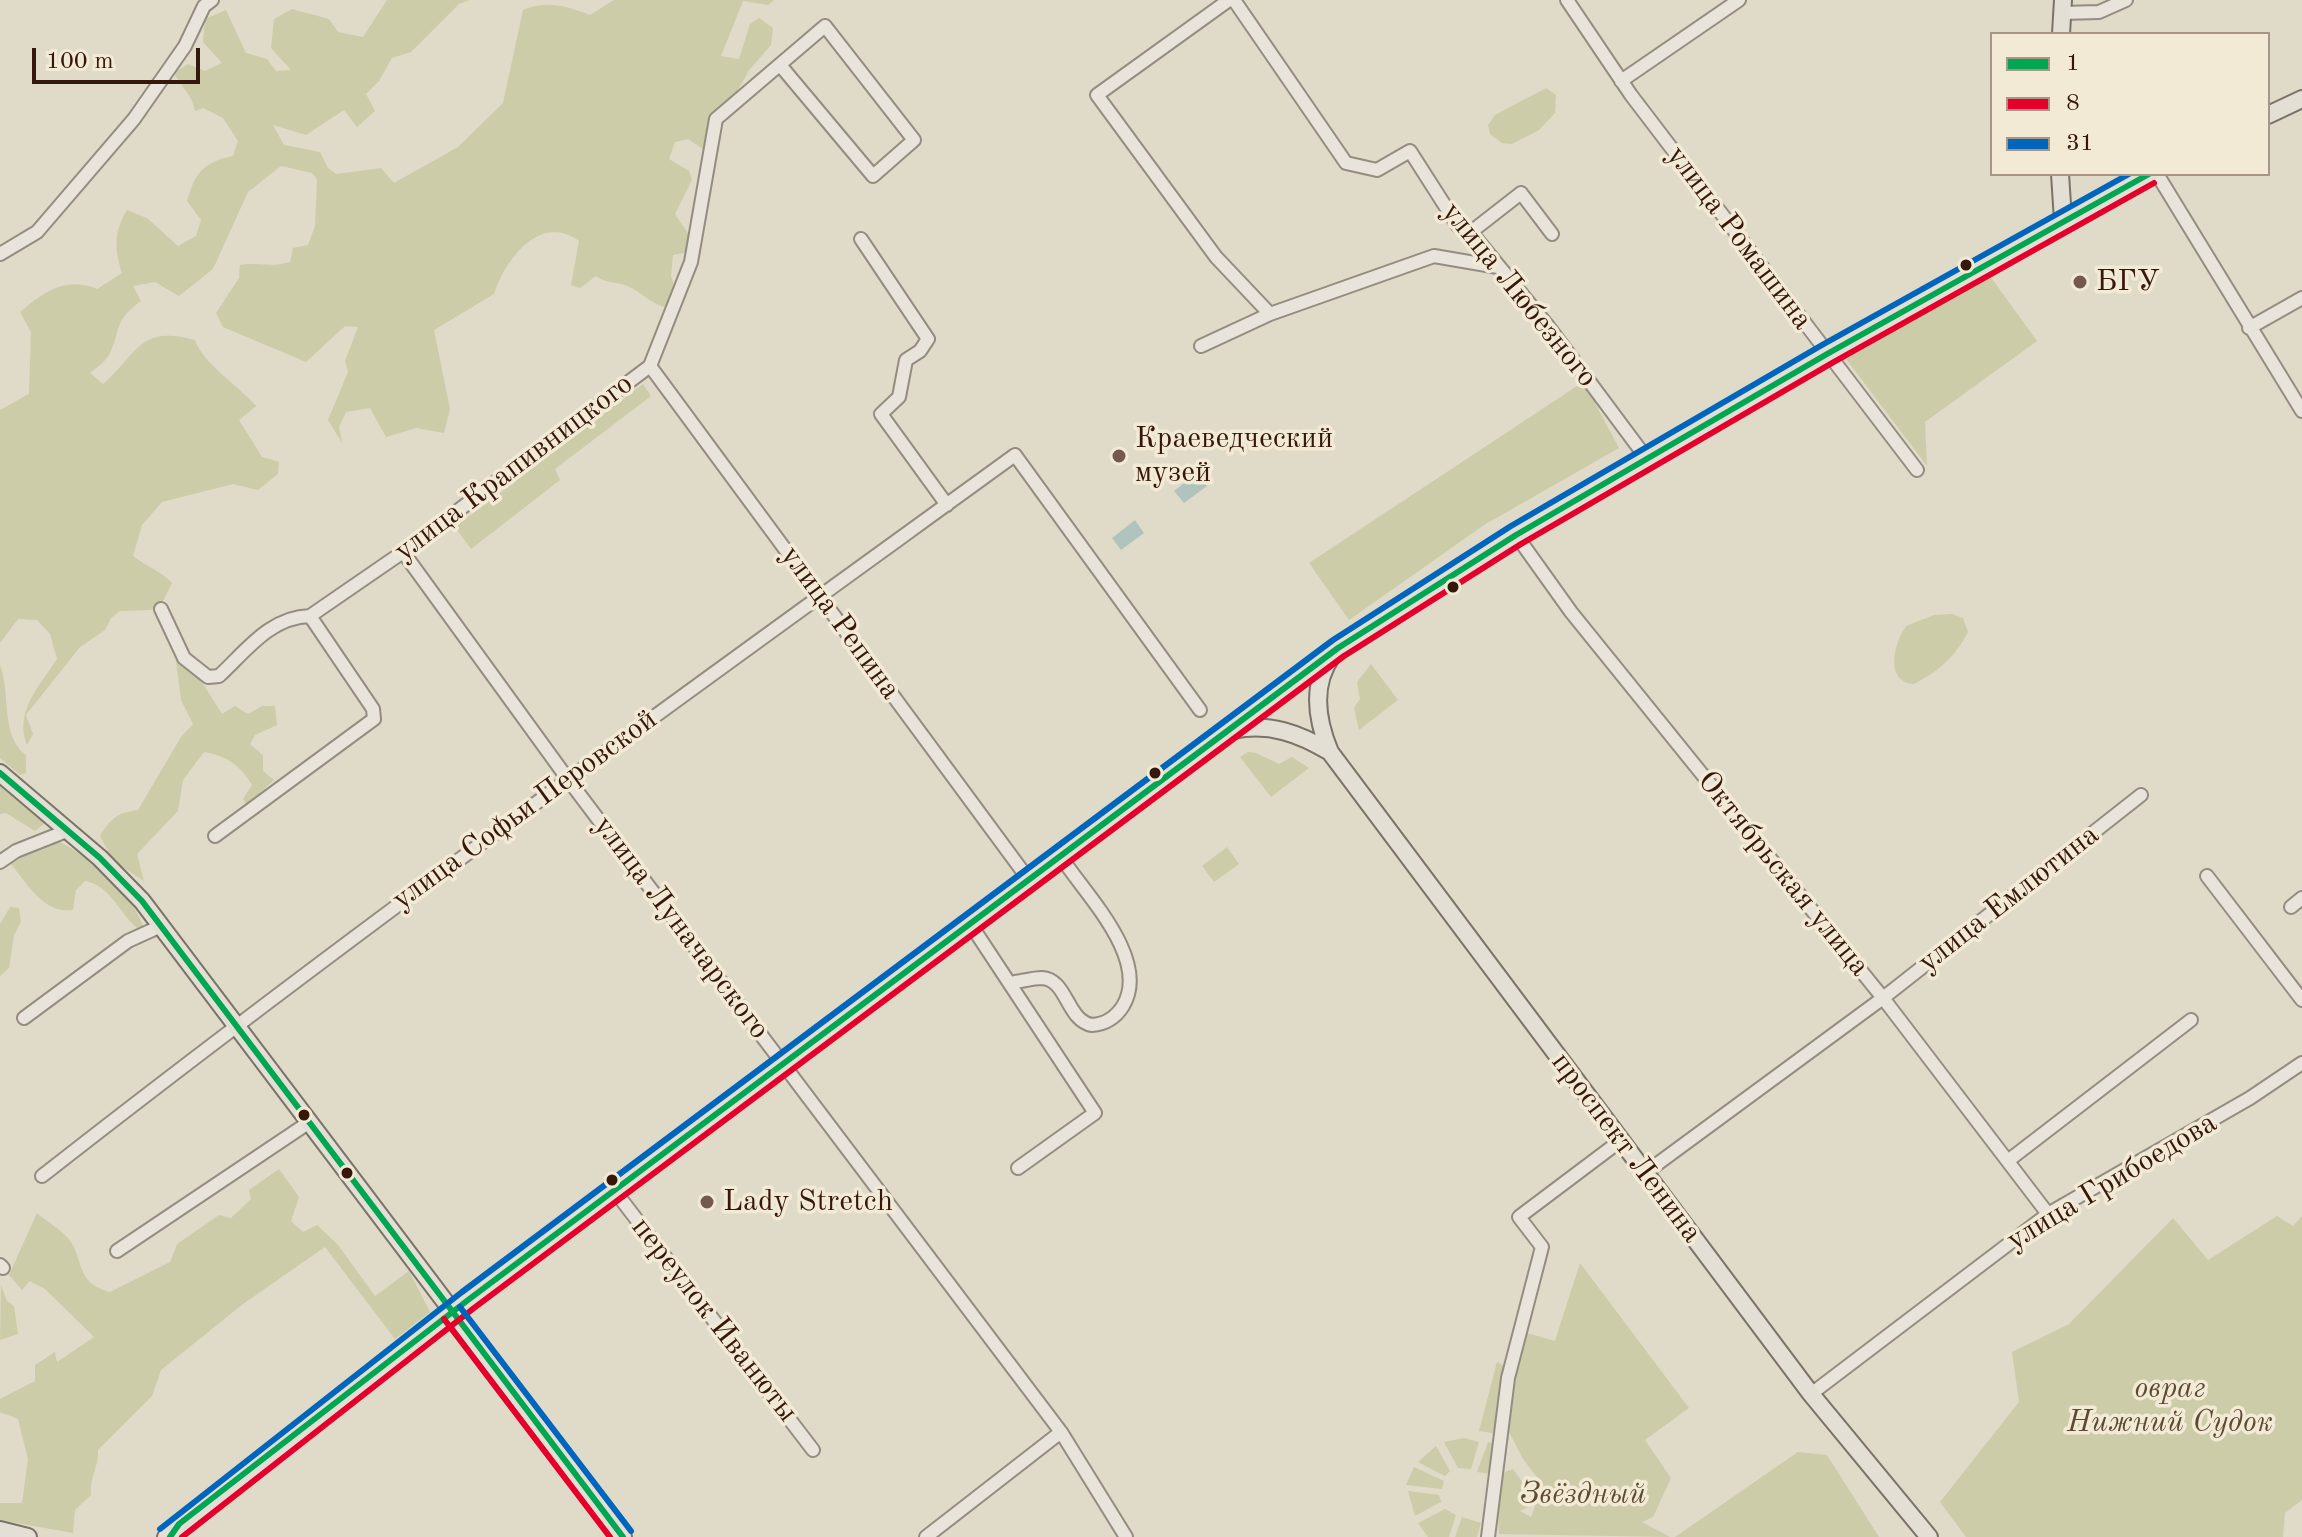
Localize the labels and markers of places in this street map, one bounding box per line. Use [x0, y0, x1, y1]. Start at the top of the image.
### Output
unlabelled marker [1958, 257, 1974, 273]
place label: БГУ [2096, 264, 2160, 300]
marker: БГУ [2071, 273, 2089, 291]
place label: Краеведческий музей [1135, 421, 1333, 492]
marker: Краеведческий музей [1110, 447, 1128, 465]
unlabelled marker [1445, 579, 1461, 595]
unlabelled marker [1147, 765, 1163, 781]
unlabelled marker [296, 1107, 312, 1123]
unlabelled marker [339, 1165, 355, 1181]
unlabelled marker [604, 1172, 620, 1188]
place label: Lady Stretch [723, 1184, 893, 1220]
marker: Lady Stretch [698, 1193, 716, 1211]

